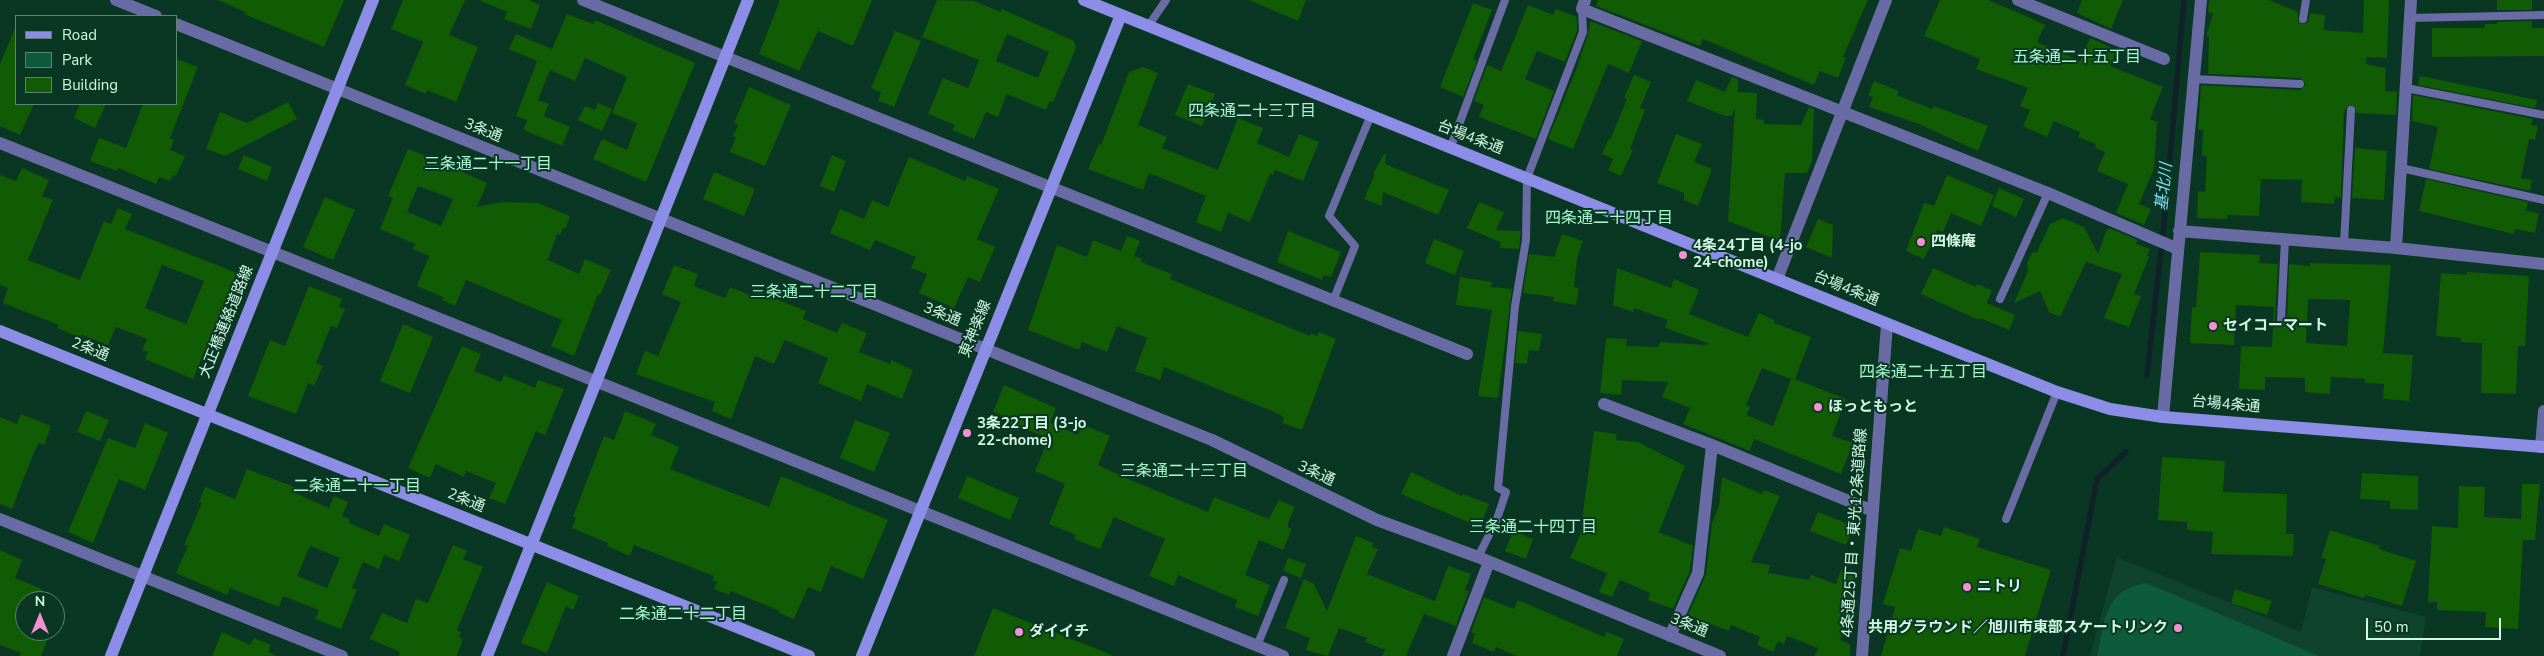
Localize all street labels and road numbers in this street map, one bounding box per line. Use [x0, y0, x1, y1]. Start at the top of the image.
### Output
street label: 3条通 [462, 115, 504, 147]
street label: 台場4条通 [1435, 117, 1505, 159]
street label: 大正橋連絡道路線 [196, 263, 258, 381]
street label: 台場4条通 [1811, 268, 1881, 310]
street label: 東神楽線 [956, 298, 996, 360]
street label: 3条通 [921, 299, 963, 331]
street label: 2条通 [69, 334, 111, 366]
street label: 台場4条通 [2191, 393, 2261, 417]
street label: 4条通25丁目・東光12条道路線 [1839, 428, 1871, 638]
street label: 3条通 [1295, 458, 1337, 490]
street label: 2条通 [445, 485, 487, 517]
street label: 3条通 [1668, 610, 1710, 642]

